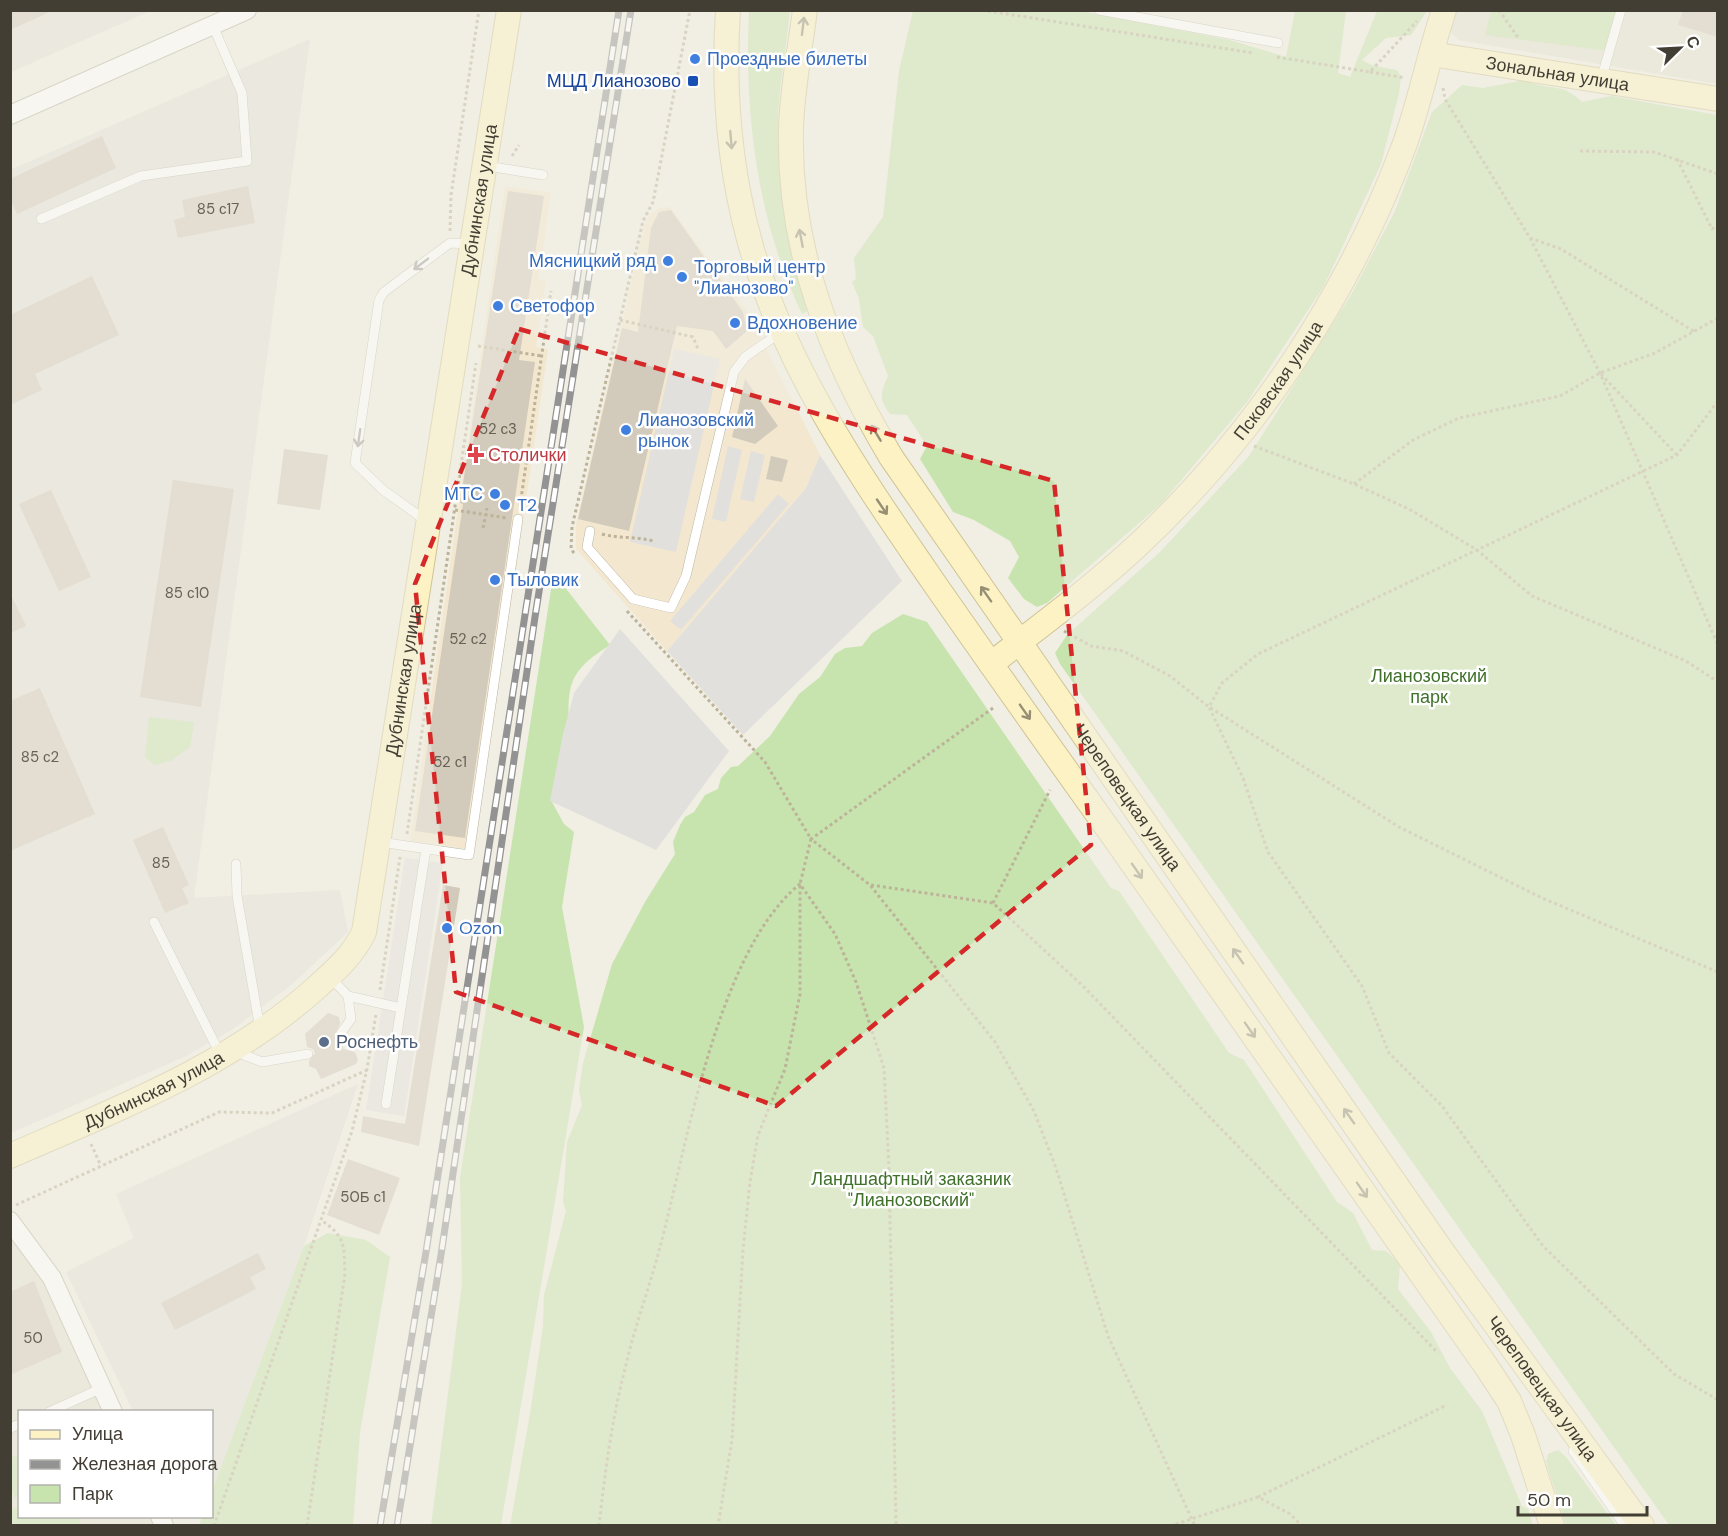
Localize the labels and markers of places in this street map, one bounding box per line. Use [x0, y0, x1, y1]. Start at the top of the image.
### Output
place label: Проездные билеты [707, 47, 867, 71]
marker: Проездные билеты [688, 52, 702, 66]
place label: МЦД Лианозово [547, 69, 681, 93]
marker: МЦД Лианозово [686, 74, 700, 88]
place label: Мясницкий ряд [529, 249, 656, 273]
marker: Мясницкий ряд [661, 254, 675, 268]
place label: Торговый центр "Лианозово" [694, 255, 825, 300]
marker: Торговый центр "Лианозово" [675, 270, 689, 284]
place label: Светофор [510, 294, 595, 318]
marker: Светофор [491, 299, 505, 313]
place label: Вдохновение [747, 311, 857, 335]
marker: Вдохновение [728, 316, 742, 330]
place label: Лианозовский рынок [638, 408, 754, 453]
marker: Лианозовский рынок [619, 423, 633, 437]
place label: Столички [488, 443, 567, 467]
marker: Столички [469, 448, 483, 462]
place label: МТС [444, 482, 483, 506]
marker: МТС [488, 487, 502, 501]
place label: T2 [517, 493, 537, 517]
marker: T2 [498, 498, 512, 512]
place label: Тыловик [507, 568, 578, 592]
marker: Тыловик [488, 573, 502, 587]
place label: Ozon [459, 916, 502, 940]
marker: Ozon [440, 921, 454, 935]
place label: Роснефть [336, 1030, 418, 1054]
marker: Роснефть [317, 1035, 331, 1049]

